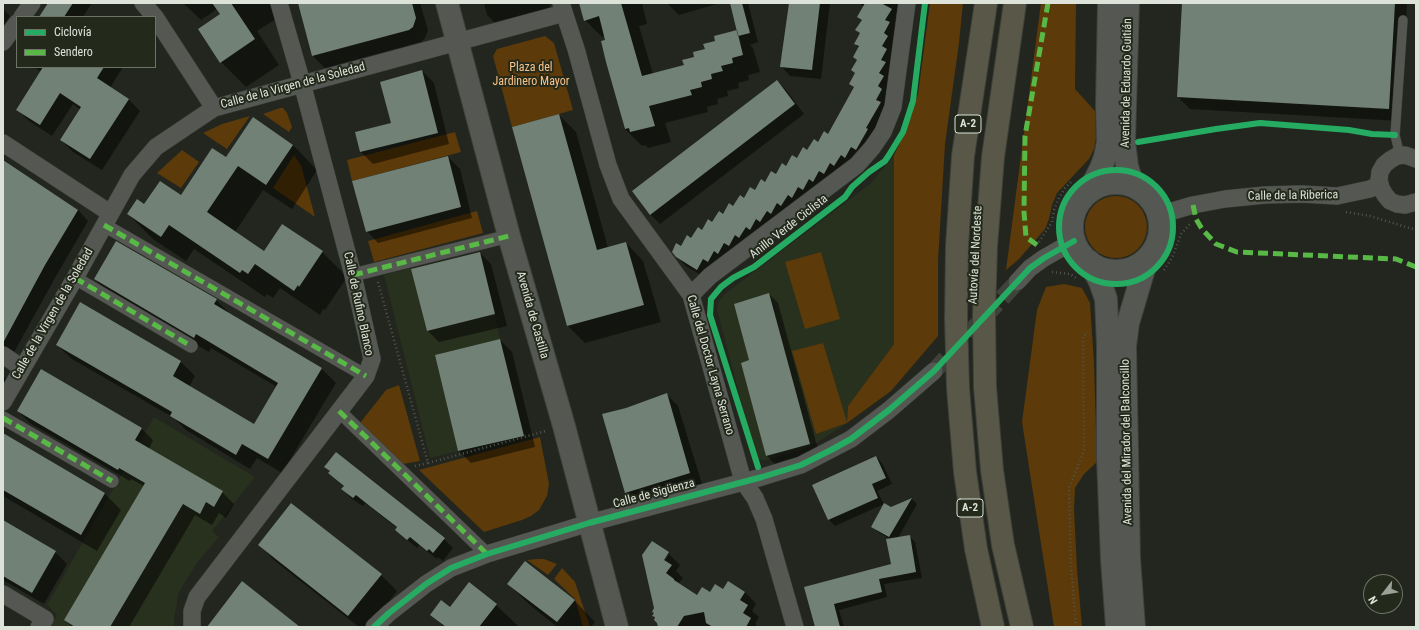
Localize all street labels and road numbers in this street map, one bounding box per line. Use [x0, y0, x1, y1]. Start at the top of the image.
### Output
street label: Avenida de Eduardo Guitián [1119, 18, 1135, 148]
street label: Calle de la Virgen de la Soledad [219, 60, 367, 112]
road number: A-2 [955, 115, 981, 133]
street label: Calle de la Riberica [1248, 188, 1338, 204]
street label: Anillo Verde Ciclista [747, 192, 831, 262]
street label: Autovía del Nordeste [966, 205, 986, 305]
street label: Calle de la Virgen de la Soledad [10, 246, 96, 382]
street label: Calle de Rufino Blanco [340, 251, 376, 357]
street label: Avenida de Castilla [513, 270, 551, 360]
street label: Calle del Doctor Layna Serrano [683, 293, 737, 437]
street label: Avenida del Mirador del Balconcillo [1118, 359, 1136, 525]
street label: Calle de Sigüenza [612, 476, 696, 512]
road number: A-2 [957, 499, 983, 517]

